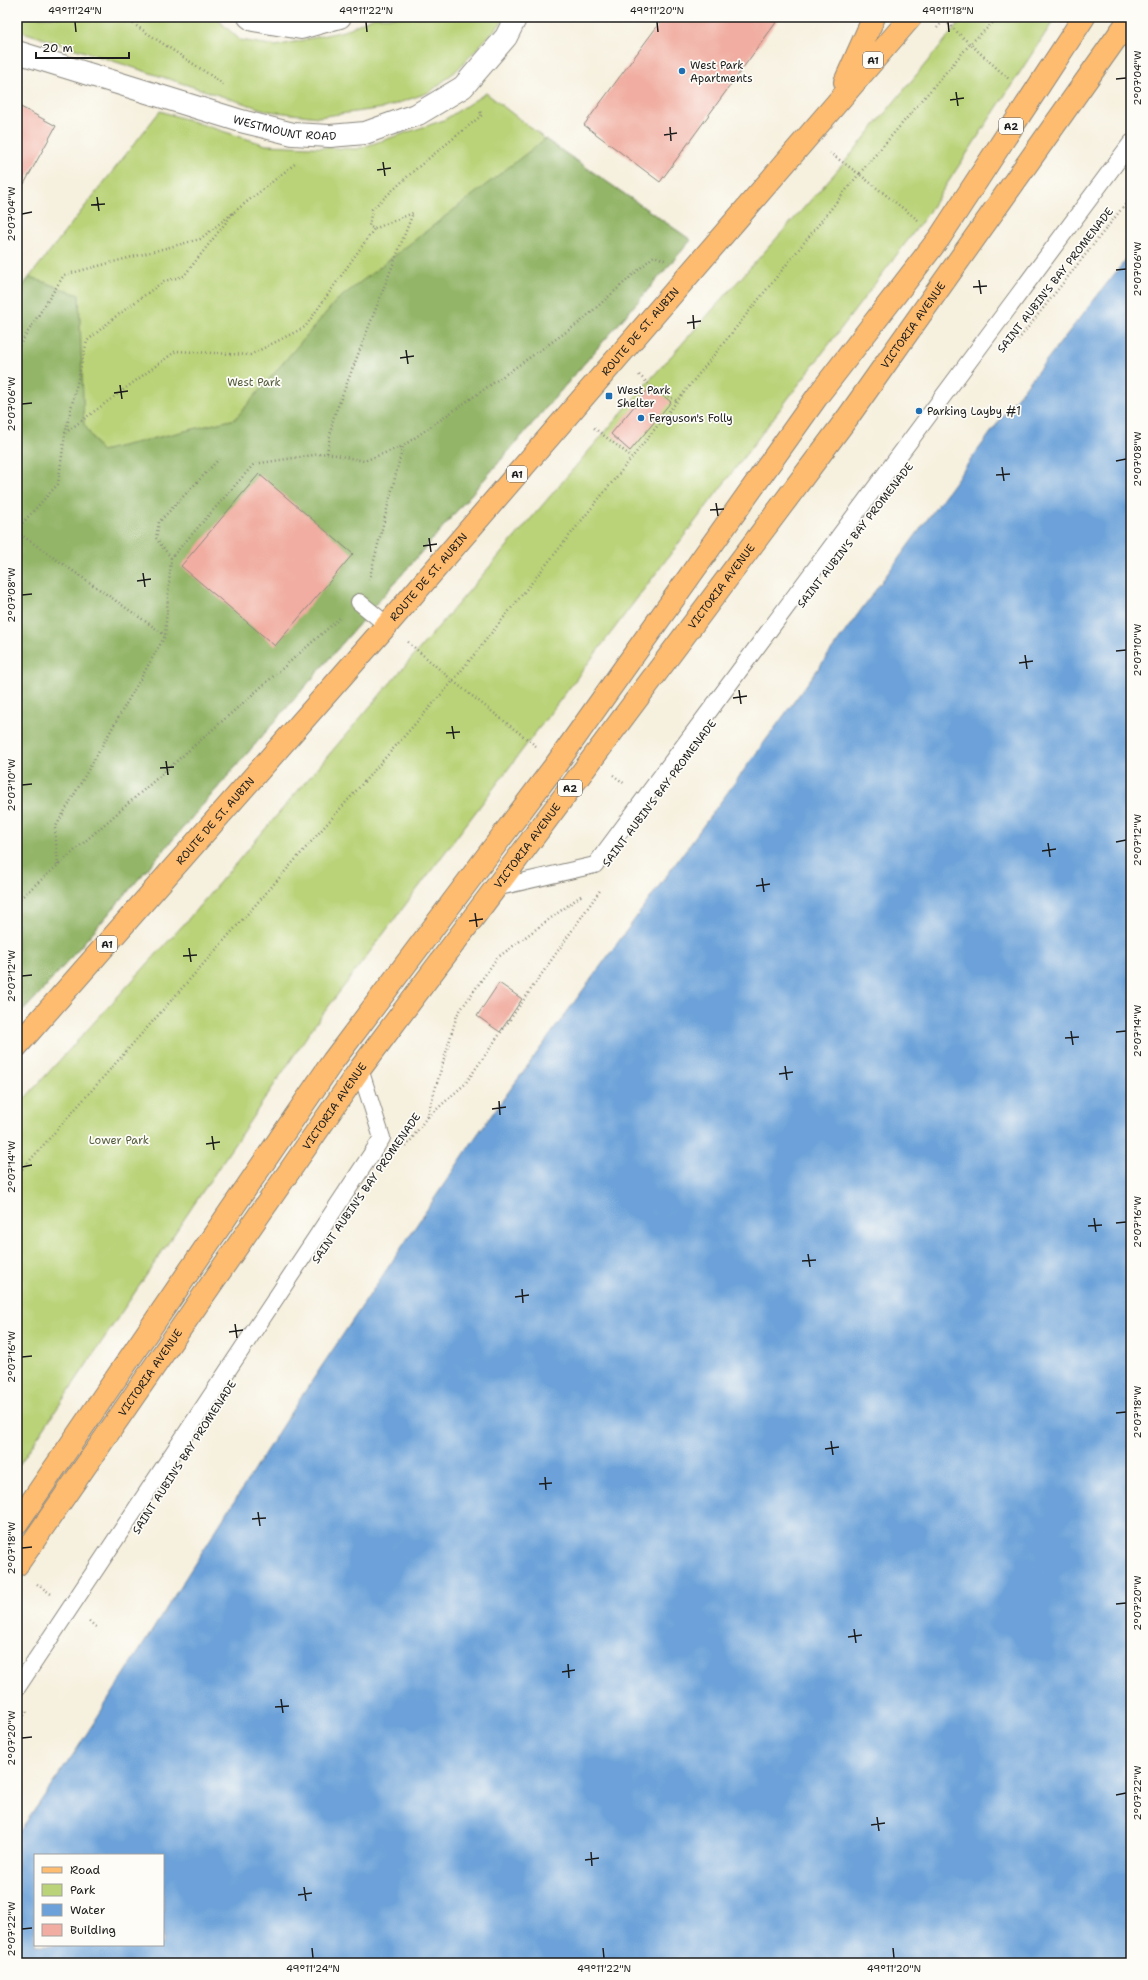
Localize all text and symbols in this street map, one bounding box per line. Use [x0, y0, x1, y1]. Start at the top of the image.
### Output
text: 49°11'24"N [48, 4, 102, 17]
text: 49°11'22"N [339, 4, 393, 17]
text: 49°11'20"N [630, 4, 684, 17]
text: 49°11'18"N [922, 4, 974, 17]
scale bar [36, 34, 129, 60]
text: 20 m [42, 40, 73, 56]
text: 2°07'04"W [1131, 50, 1144, 106]
road number: A1 [863, 52, 883, 68]
place label: West Park Apartments [690, 58, 753, 86]
marker: West Park Apartments [677, 66, 687, 76]
street label: WESTMOUNT ROAD [231, 112, 337, 144]
road number: A2 [999, 118, 1023, 134]
text: 2°07'04"W [5, 186, 18, 242]
street label: SAINT AUBIN'S BAY PROMENADE [994, 204, 1117, 356]
text: 2°07'06"W [1131, 241, 1144, 296]
street label: VICTORIA AVENUE [878, 279, 949, 372]
street label: ROUTE DE ST. AUBIN [598, 284, 683, 379]
park label: West Park [227, 375, 281, 390]
text: 2°07'06"W [5, 376, 18, 431]
place label: West Park Shelter [617, 383, 671, 411]
marker: West Park Shelter [604, 391, 614, 401]
place label: Parking Layby #1 [927, 404, 1021, 419]
marker: Parking Layby #1 [914, 406, 924, 416]
place label: Ferguson's Folly [649, 411, 733, 426]
marker: Ferguson's Folly [636, 413, 646, 423]
text: 2°07'08"W [1131, 431, 1144, 487]
street label: SAINT AUBIN'S BAY PROMENADE [794, 459, 917, 611]
road number: A1 [507, 466, 527, 482]
street label: ROUTE DE ST. AUBIN [387, 530, 471, 625]
street label: VICTORIA AVENUE [685, 541, 759, 632]
text: 2°07'08"W [5, 567, 18, 623]
text: 2°07'10"W [1131, 623, 1144, 676]
street label: SAINT AUBIN'S BAY PROMENADE [599, 717, 720, 870]
text: 2°07'10"W [5, 758, 18, 811]
street label: ROUTE DE ST. AUBIN [173, 774, 258, 868]
road number: A2 [558, 780, 582, 796]
street label: VICTORIA AVENUE [491, 800, 565, 892]
text: 2°07'12"W [1131, 813, 1144, 866]
road number: A1 [97, 936, 117, 952]
text: 2°07'12"W [5, 949, 18, 1002]
text: 2°07'14"W [1131, 1004, 1144, 1057]
street label: VICTORIA AVENUE [299, 1060, 370, 1153]
street label: SAINT AUBIN'S BAY PROMENADE [308, 1110, 424, 1267]
park label: Lower Park [89, 1133, 149, 1148]
text: 2°07'14"W [5, 1140, 18, 1193]
text: 2°07'16"W [1131, 1196, 1144, 1248]
street label: VICTORIA AVENUE [115, 1326, 186, 1419]
text: 2°07'16"W [5, 1331, 18, 1383]
street label: SAINT AUBIN'S BAY PROMENADE [129, 1377, 240, 1537]
text: 2°07'18"W [1131, 1385, 1144, 1438]
text: 2°07'18"W [5, 1521, 18, 1574]
text: 2°07'20"W [1131, 1575, 1144, 1631]
text: 2°07'20"W [5, 1710, 18, 1766]
text: 2°07'22"W [1131, 1765, 1144, 1820]
legend [34, 1854, 164, 1946]
text: Road [70, 1862, 101, 1878]
text: Park [70, 1882, 96, 1898]
text: 2°07'22"W [5, 1901, 18, 1956]
text: Water [70, 1902, 106, 1918]
text: Building [70, 1922, 116, 1938]
text: 49°11'24"N [286, 1962, 340, 1975]
text: 49°11'22"N [577, 1962, 631, 1975]
text: 49°11'20"N [867, 1962, 921, 1975]

